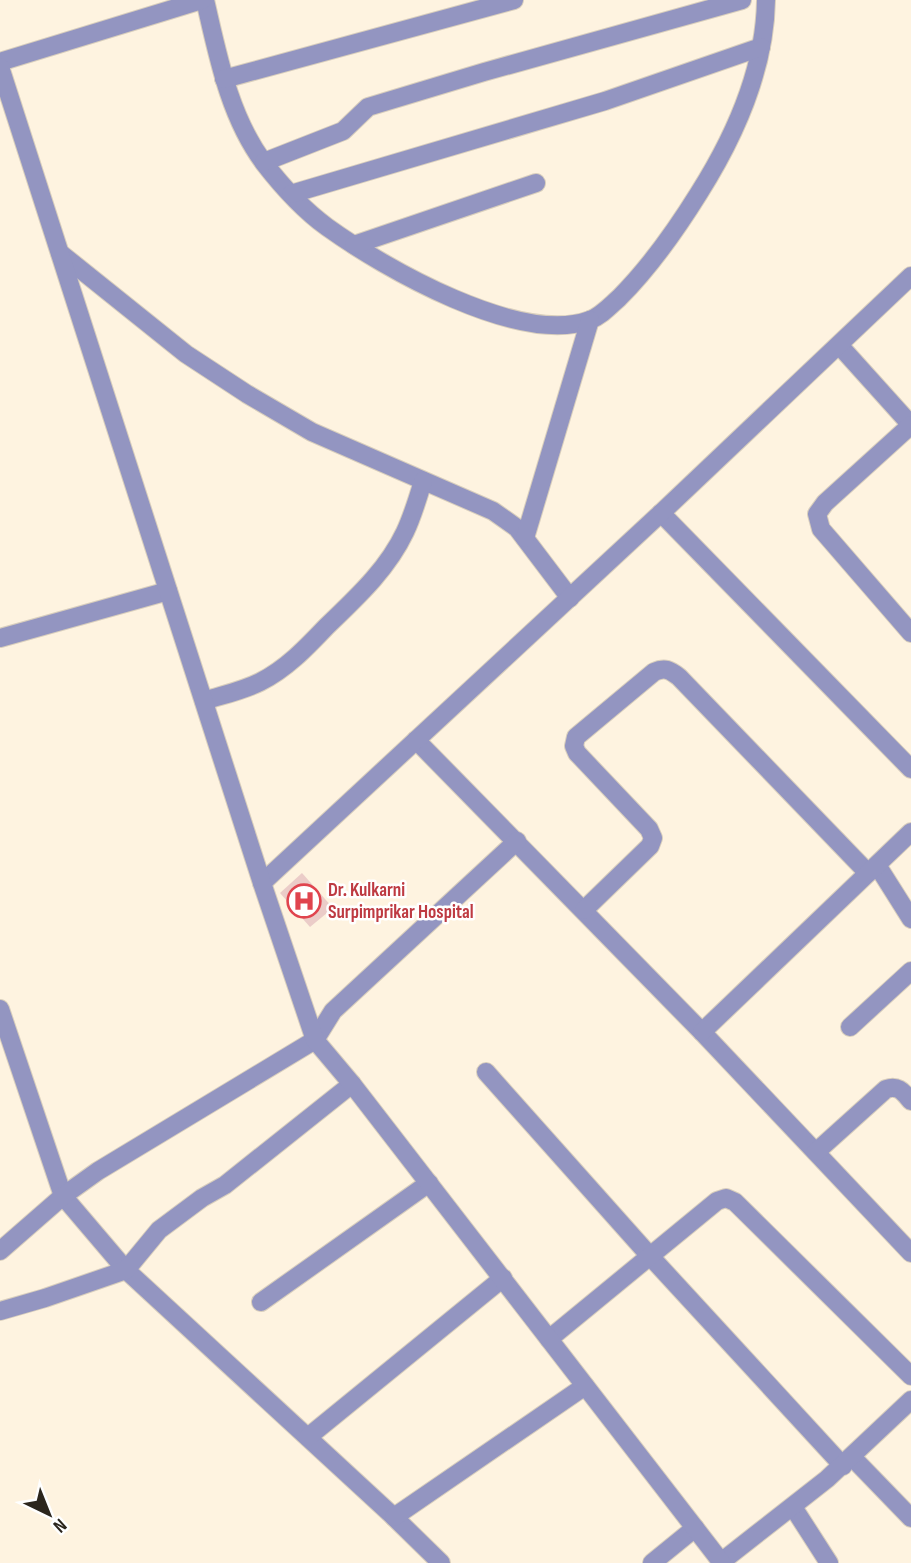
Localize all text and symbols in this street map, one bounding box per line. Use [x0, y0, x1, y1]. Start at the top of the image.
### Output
place label: Dr. Kulkarni Surpimprikar Hospital [328, 879, 474, 924]
hospital icon: Dr. Kulkarni Surpimprikar Hospital [285, 882, 323, 920]
north arrow [14, 1479, 84, 1549]
text: N [48, 1513, 71, 1537]

